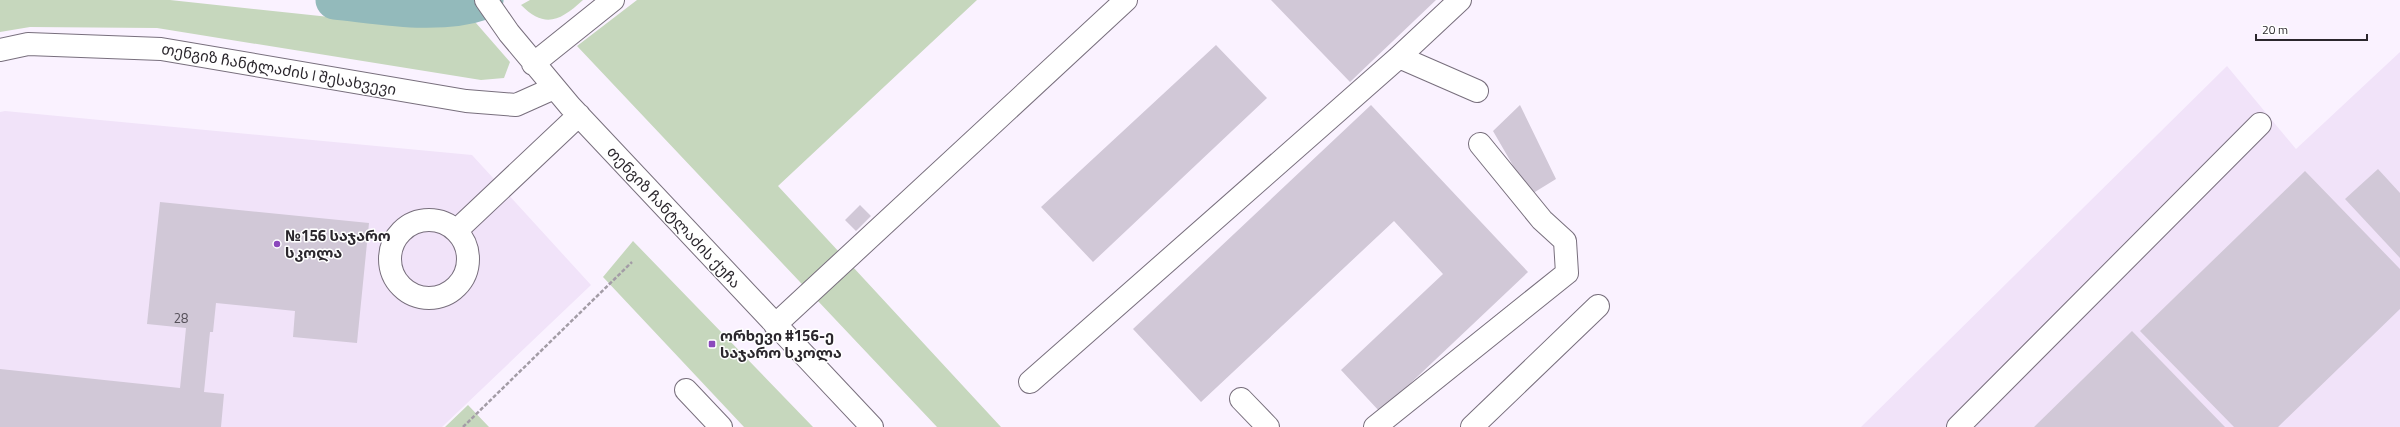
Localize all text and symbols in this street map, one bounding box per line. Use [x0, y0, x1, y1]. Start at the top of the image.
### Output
scale bar [2256, 16, 2367, 42]
text: 20 m [2262, 20, 2288, 39]
street label: თენგიზ ჩანტლაძის I შესახვევი [160, 37, 398, 101]
street label: თენგიზ ჩანტლაძის ქუჩა [602, 141, 746, 293]
place label: №156 საჯარო სკოლა [285, 224, 391, 264]
marker: №156 საჯარო სკოლა [272, 239, 282, 249]
house number: 28 [174, 308, 188, 328]
place label: ორხევი #156-ე საჯარო სკოლა [720, 324, 842, 364]
marker: ორხევი #156-ე საჯარო სკოლა [707, 339, 717, 349]

